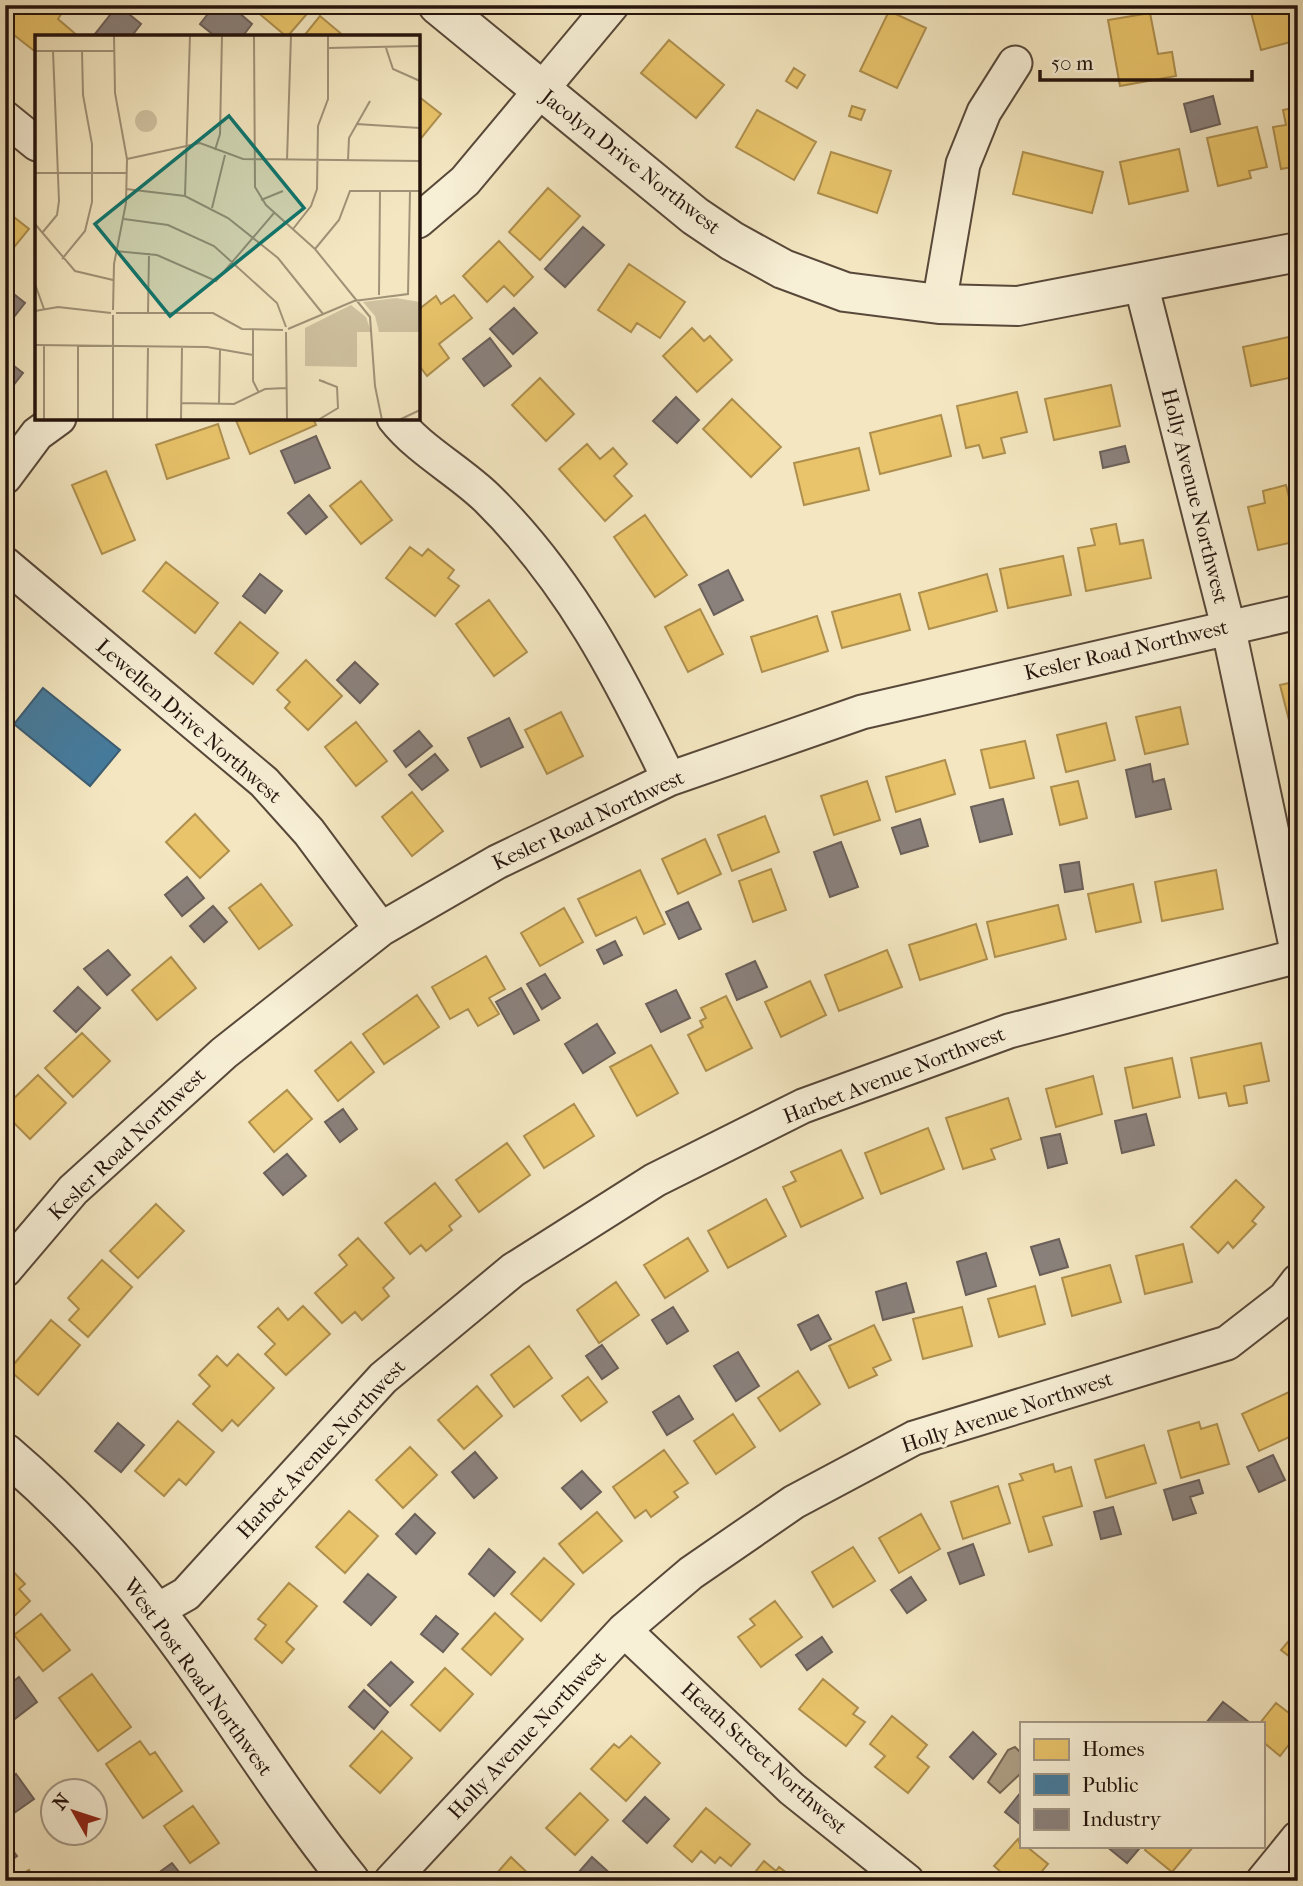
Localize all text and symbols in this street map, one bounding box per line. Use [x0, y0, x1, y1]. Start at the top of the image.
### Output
inset map [35, 35, 420, 420]
scale bar [1040, 38, 1252, 82]
text: 50 m [1051, 51, 1094, 75]
street label: Jacolyn Drive Northwest [535, 83, 726, 240]
street label: Holly Avenue Northwest [1157, 386, 1233, 607]
street label: Kesler Road Northwest [1022, 615, 1231, 685]
street label: Lewellen Drive Northwest [91, 634, 287, 808]
street label: Kesler Road Northwest [488, 765, 688, 875]
street label: Harbet Avenue Northwest [780, 1021, 1009, 1128]
street label: Kesler Road Northwest [44, 1063, 211, 1225]
street label: Harbet Avenue Northwest [232, 1354, 410, 1543]
street label: Holly Avenue Northwest [898, 1366, 1116, 1458]
street label: West Post Road Northwest [118, 1573, 278, 1781]
street label: Holly Avenue Northwest [443, 1646, 611, 1824]
street label: Heath Street Northwest [676, 1677, 852, 1839]
legend [1020, 1722, 1264, 1848]
text: Homes [1082, 1737, 1145, 1761]
text: Public [1082, 1773, 1138, 1797]
north arrow [38, 1778, 108, 1848]
text: N [48, 1789, 75, 1814]
text: Industry [1082, 1807, 1162, 1831]

